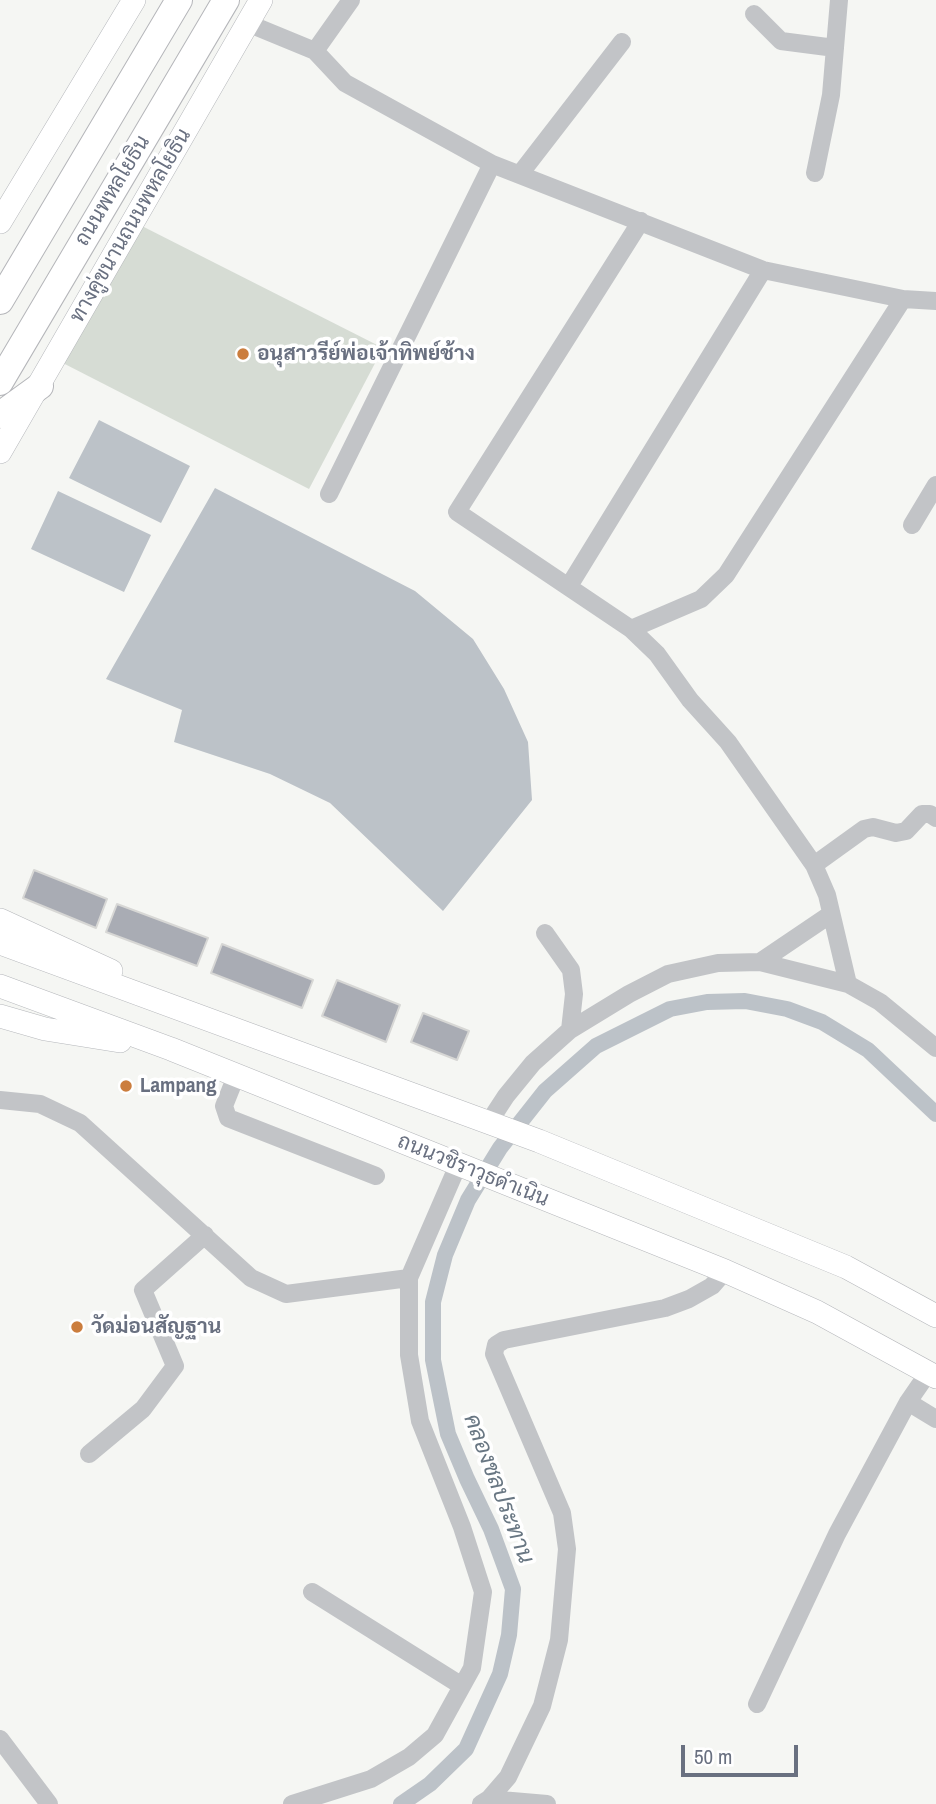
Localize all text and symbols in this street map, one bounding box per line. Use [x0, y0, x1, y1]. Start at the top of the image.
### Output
street label: ทางคู่ขนานถนนพหลโยธิน [65, 124, 197, 328]
street label: ถนนพหลโยธิน [70, 131, 156, 251]
place label: อนุสาวรีย์พ่อเจ้าทิพย์ช้าง [257, 341, 475, 367]
marker: อนุสาวรีย์พ่อเจ้าทิพย์ช้าง [235, 346, 251, 362]
place label: Lampang [140, 1073, 217, 1099]
marker: Lampang [118, 1078, 134, 1094]
street label: ถนนวชิราวุธดำเนิน [394, 1129, 552, 1213]
place label: วัดม่อนสัญฐาน [91, 1314, 221, 1340]
marker: วัดม่อนสัญฐาน [69, 1319, 85, 1335]
water label: คลองชลประทาน [457, 1410, 539, 1568]
scale bar [684, 1730, 801, 1774]
text: 50 m [694, 1742, 732, 1771]

